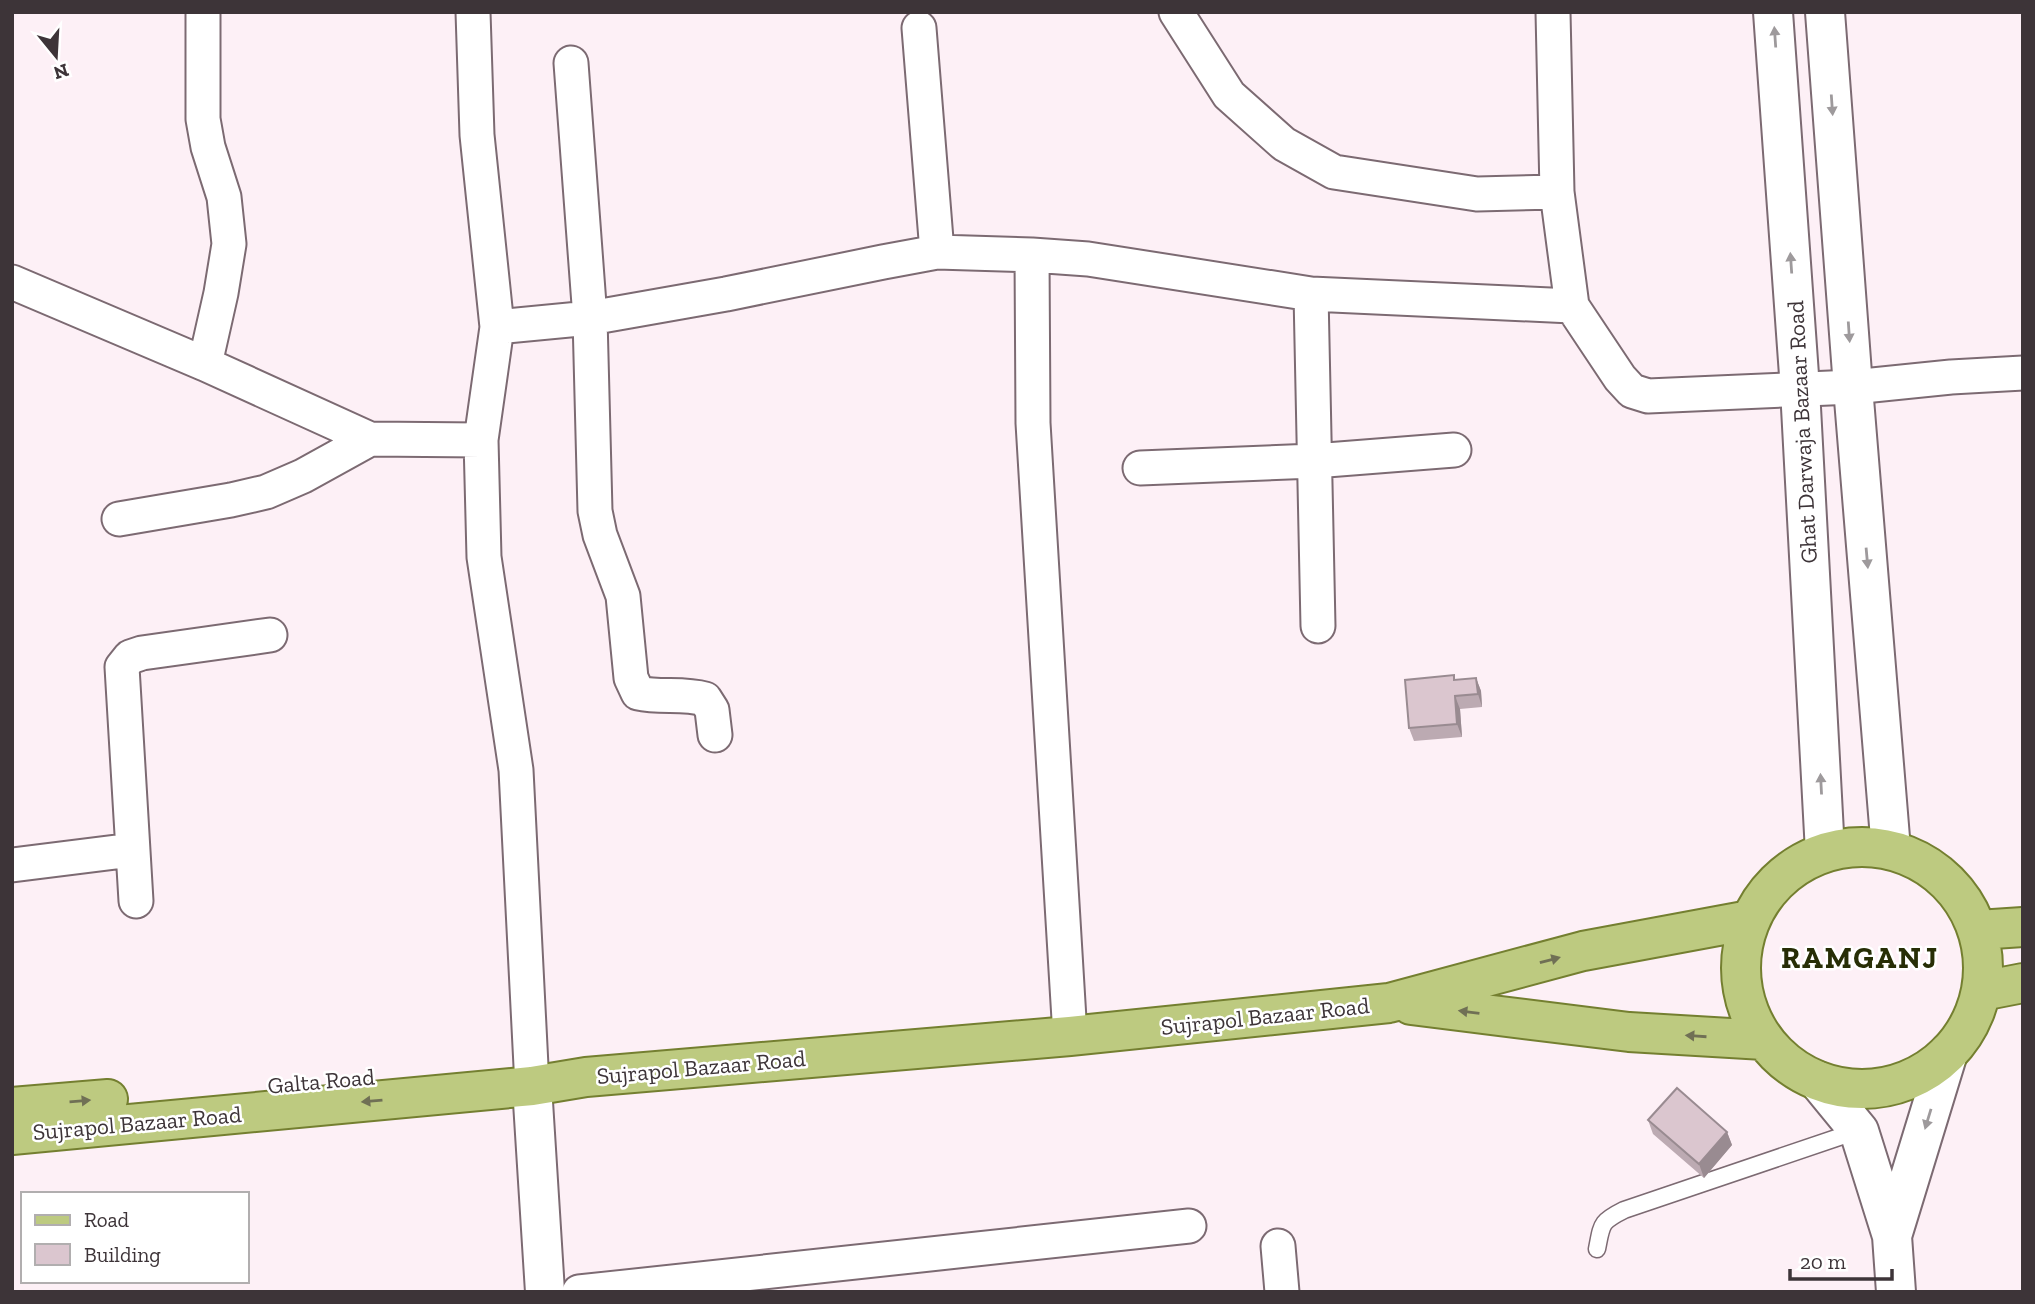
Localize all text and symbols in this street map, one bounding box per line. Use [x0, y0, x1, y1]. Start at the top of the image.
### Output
north arrow [21, 21, 91, 91]
one-way arrow [1769, 25, 1780, 47]
text: N [51, 59, 72, 85]
one-way arrow [1827, 94, 1838, 116]
one-way arrow [1785, 252, 1796, 274]
street label: Ghat Darwaja Bazaar Road [1781, 299, 1823, 564]
one-way arrow [1843, 321, 1854, 343]
one-way arrow [1862, 548, 1873, 570]
one-way arrow [1816, 773, 1827, 795]
district label: RAMGANJ [1781, 940, 1939, 976]
one-way arrow [1539, 954, 1561, 965]
street label: Sujrapol Bazaar Road [1159, 991, 1371, 1041]
one-way arrow [1458, 1007, 1480, 1018]
one-way arrow [1684, 1030, 1706, 1041]
street label: Sujrapol Bazaar Road [595, 1044, 807, 1090]
street label: Galta Road [266, 1062, 376, 1100]
one-way arrow [69, 1095, 91, 1106]
one-way arrow [361, 1096, 383, 1107]
street label: Sujrapol Bazaar Road [31, 1100, 243, 1146]
one-way arrow [1923, 1108, 1933, 1129]
legend [21, 1192, 248, 1283]
text: Road [84, 1207, 130, 1232]
scale bar [1790, 1238, 1892, 1282]
text: Building [84, 1242, 161, 1267]
text: 20 m [1800, 1249, 1846, 1274]

